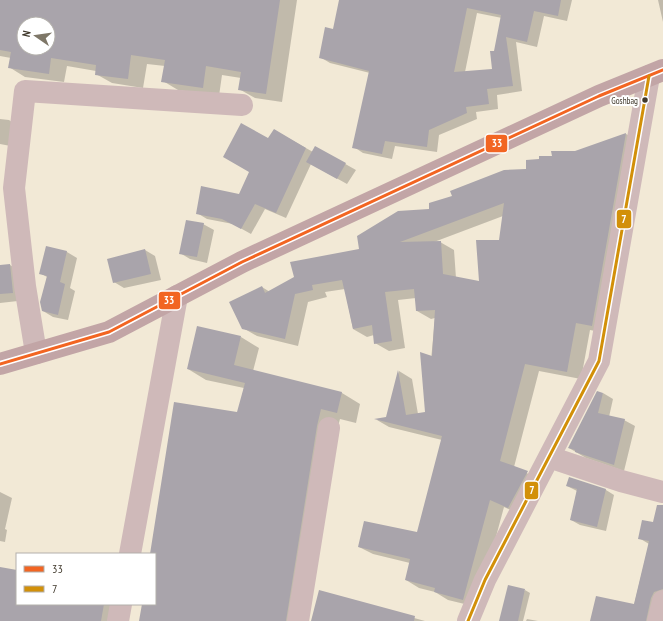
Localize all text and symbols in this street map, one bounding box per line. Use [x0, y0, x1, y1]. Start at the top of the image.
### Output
north arrow [16, 16, 56, 56]
text: N [19, 29, 34, 38]
place label: Goshbag [611, 95, 638, 106]
marker: Goshbag [640, 95, 650, 105]
line badge: 33 [485, 134, 508, 153]
text: 33 [492, 136, 502, 150]
line badge: 7 [616, 209, 632, 229]
text: 7 [621, 212, 627, 226]
line badge: 33 [158, 291, 181, 310]
text: 33 [164, 293, 174, 307]
line badge: 7 [524, 481, 539, 500]
text: 7 [529, 483, 535, 497]
legend [16, 553, 156, 605]
text: 33 [52, 561, 63, 576]
text: 7 [52, 581, 57, 596]

